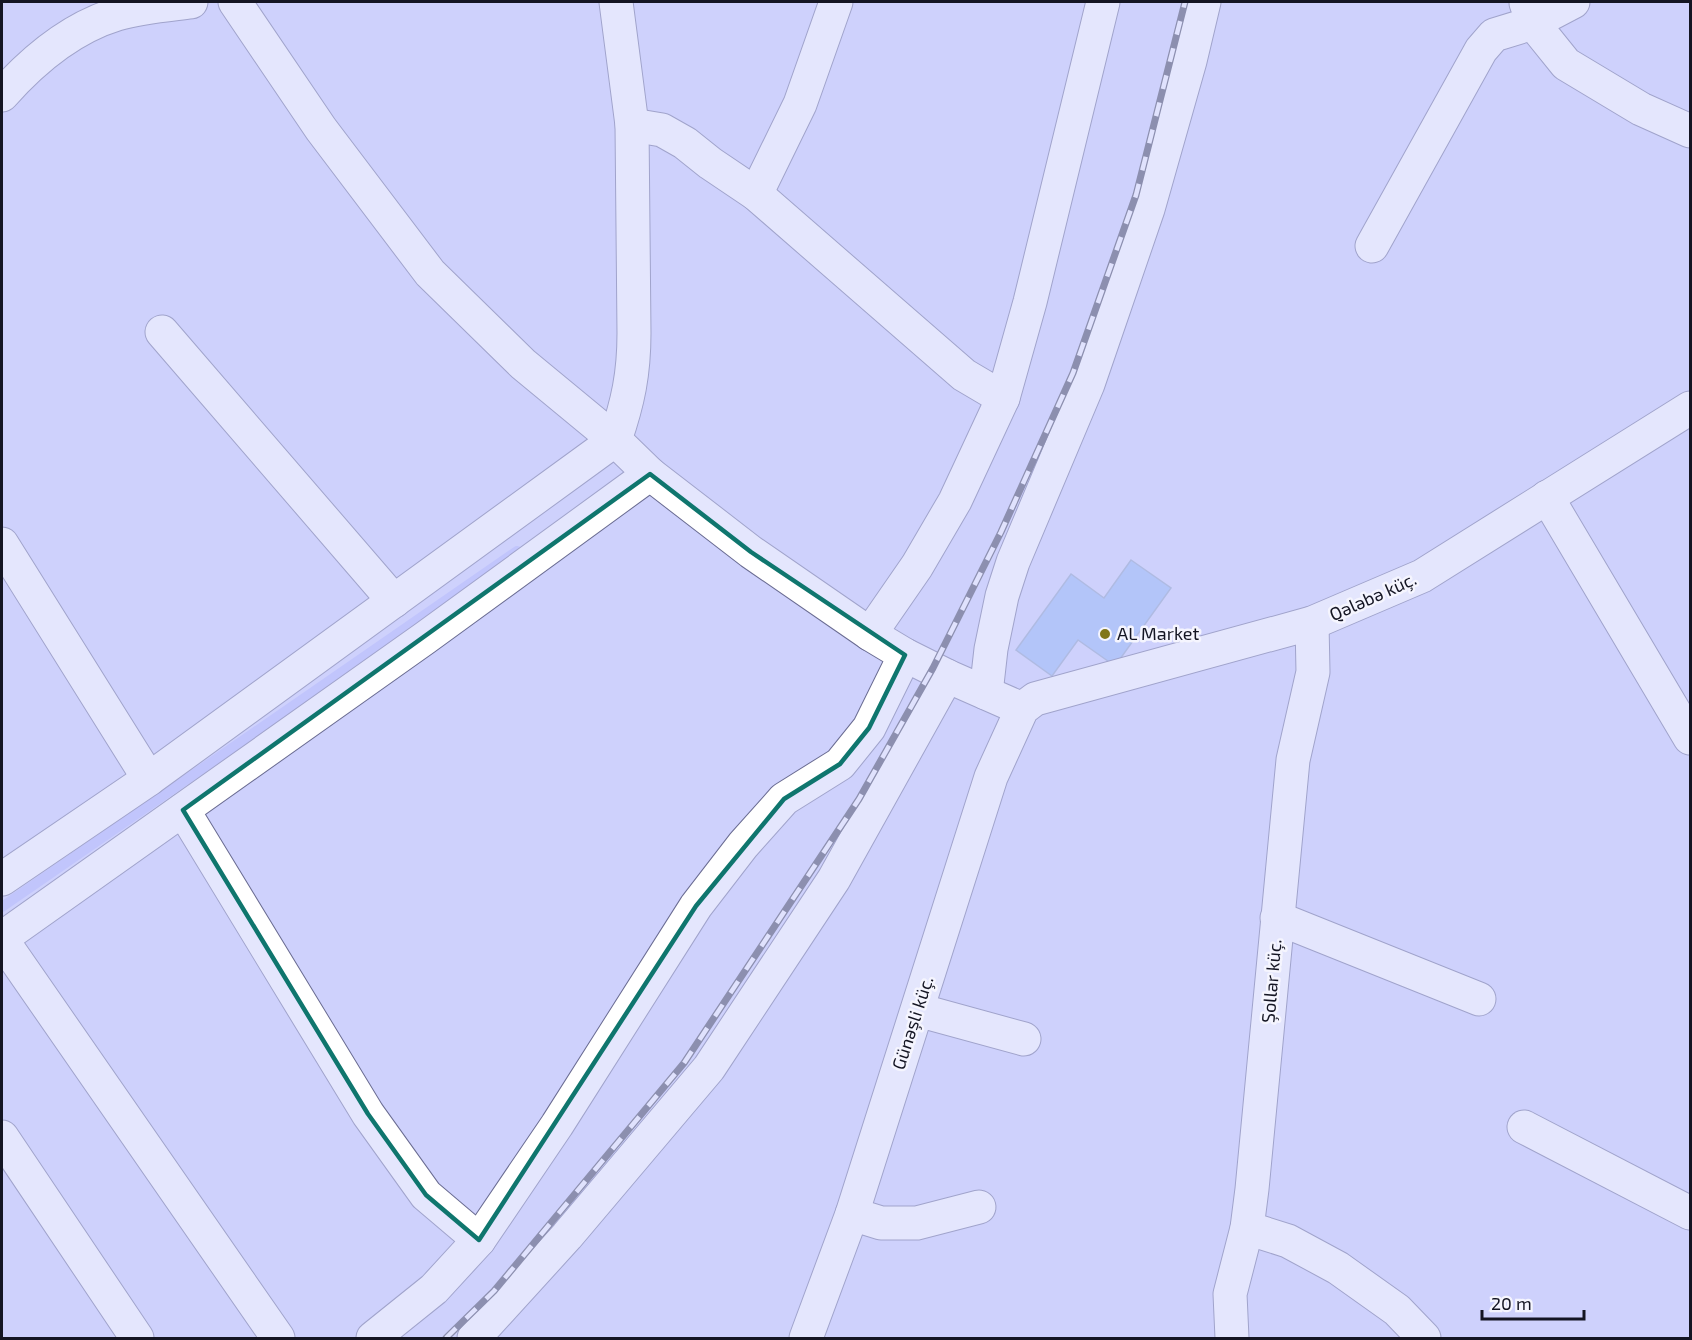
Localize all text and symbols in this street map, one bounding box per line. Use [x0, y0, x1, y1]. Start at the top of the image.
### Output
street label: Qələbə küç. [1326, 567, 1420, 626]
place label: AL Market [1117, 622, 1199, 644]
marker: AL Market [1098, 627, 1112, 641]
street label: Şollar küç. [1256, 938, 1287, 1024]
street label: Günəşli küç. [887, 973, 938, 1073]
scale bar [1482, 1283, 1584, 1321]
text: 20 m [1491, 1292, 1532, 1314]

